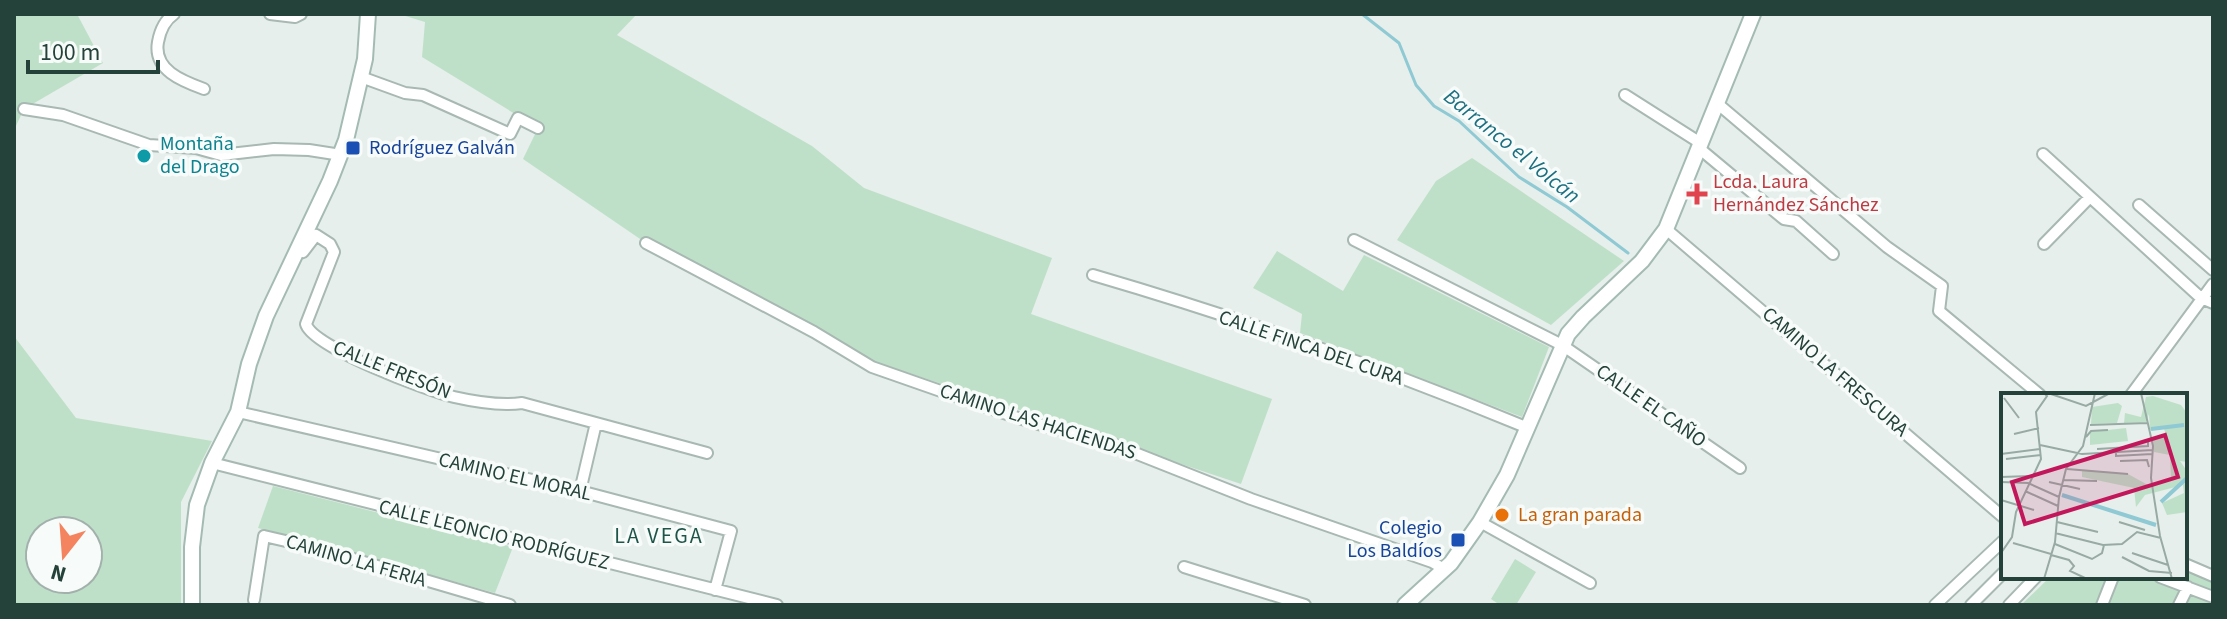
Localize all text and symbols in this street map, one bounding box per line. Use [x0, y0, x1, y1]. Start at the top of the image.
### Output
scale bar [28, 24, 158, 74]
text: 100 m [40, 35, 100, 70]
water label: Barranco el Volcán [1437, 81, 1587, 211]
place label: Montaña del Drago [160, 130, 240, 181]
place label: Rodríguez Galván [369, 134, 515, 162]
marker: Rodríguez Galván [344, 139, 362, 157]
marker: Montaña del Drago [135, 147, 153, 165]
place label: Lcda. Laura Hernández Sánchez [1713, 168, 1879, 219]
marker: Lcda. Laura Hernández Sánchez [1688, 185, 1706, 203]
street label: CAMINO LA FRESCURA [1756, 301, 1914, 444]
street label: CALLE FINCA DEL CURA [1215, 303, 1407, 393]
street label: CALLE FRESÓN [329, 334, 455, 406]
street label: CALLE EL CAÑO [1590, 358, 1712, 454]
street label: CAMINO LAS HACIENDAS [936, 377, 1140, 467]
inset map [2001, 393, 2187, 579]
street label: CAMINO EL MORAL [436, 446, 595, 508]
street label: CALLE LEONCIO RODRÍGUEZ [376, 493, 612, 577]
place label: La gran parada [1518, 501, 1642, 529]
marker: La gran parada [1493, 506, 1511, 524]
place label: Colegio Los Baldíos [1347, 514, 1442, 565]
north arrow [24, 515, 104, 595]
district label: LA VEGA [614, 520, 704, 552]
street label: CAMINO LA FERIA [283, 528, 430, 594]
marker: Colegio Los Baldíos [1449, 531, 1467, 549]
text: N [47, 556, 70, 591]

